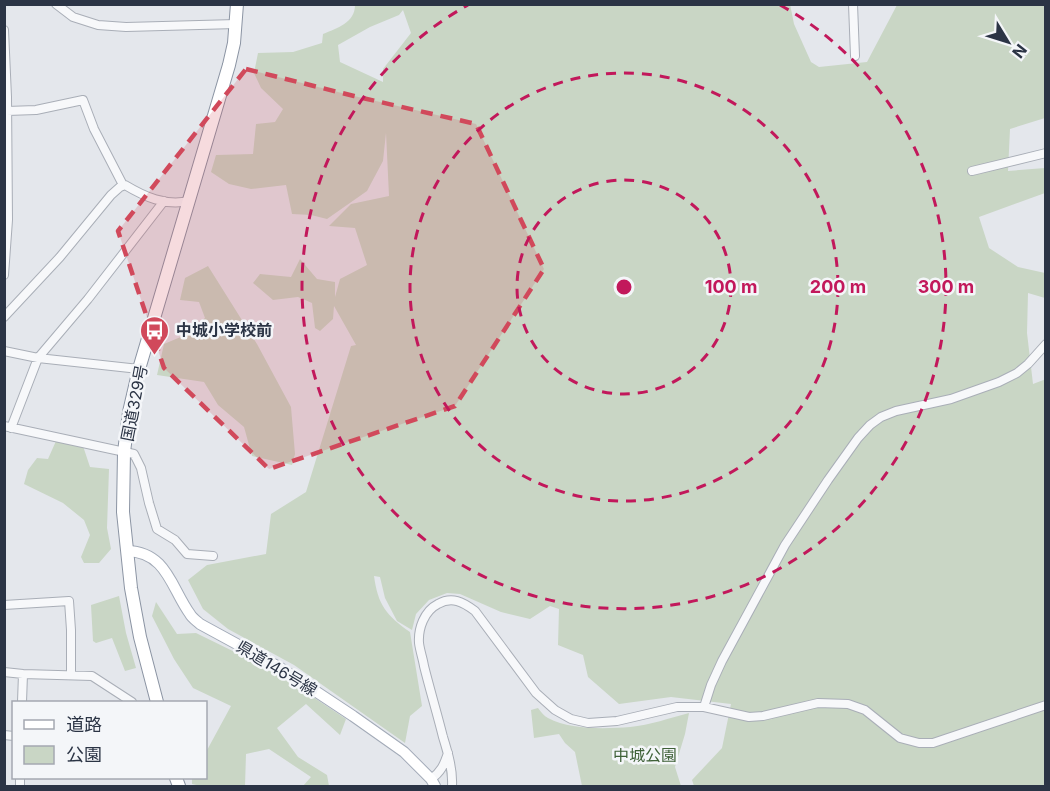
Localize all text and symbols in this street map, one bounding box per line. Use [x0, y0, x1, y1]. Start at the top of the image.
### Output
north arrow [978, 12, 1038, 72]
text: N [1008, 40, 1031, 62]
text: 100 m [705, 276, 757, 297]
text: 200 m [810, 276, 866, 297]
text: 300 m [918, 276, 974, 297]
centre of rings [614, 277, 634, 297]
bus stop icon: 中城小学校前 [139, 314, 171, 356]
place label: 中城小学校前 [176, 320, 272, 340]
street label: 国道329号 [117, 363, 151, 443]
street label: 県道146号線 [233, 636, 321, 700]
legend [12, 701, 207, 779]
text: 道路 [66, 714, 102, 735]
text: 公園 [66, 744, 102, 765]
park label: 中城公園 [613, 745, 677, 765]

